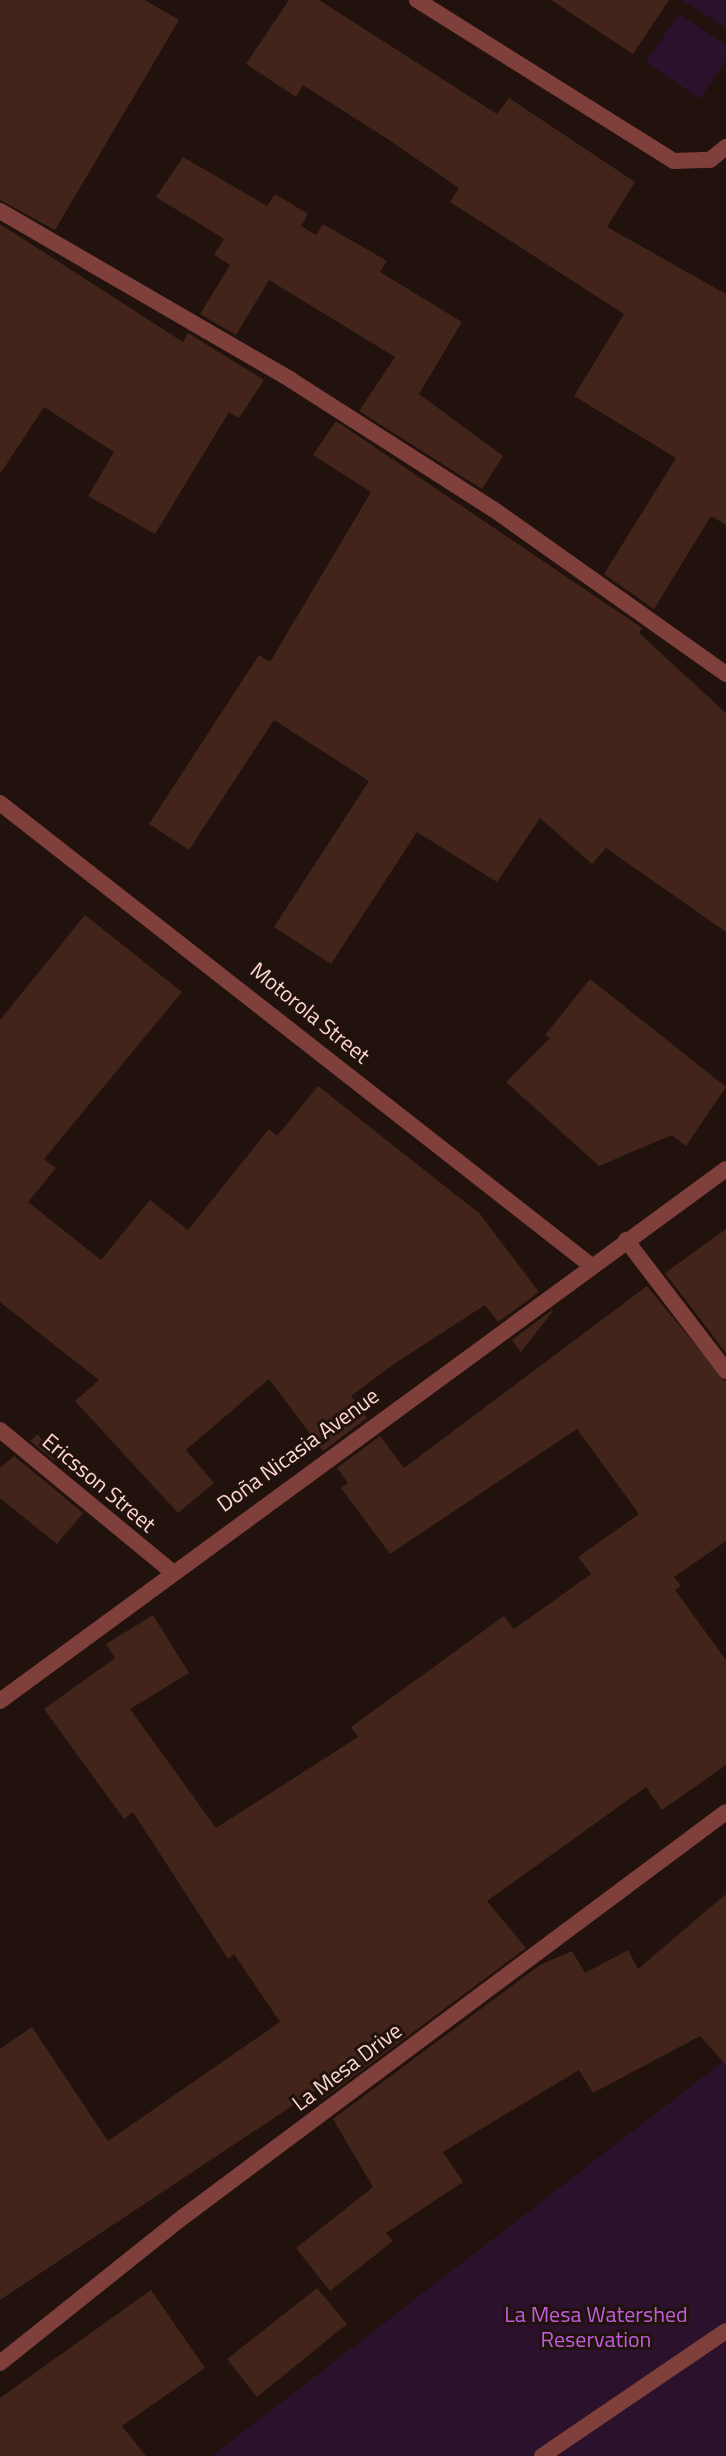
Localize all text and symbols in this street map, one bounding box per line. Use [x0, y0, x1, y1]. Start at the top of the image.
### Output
street label: Motorola Street [245, 957, 375, 1069]
street label: Doña Nicasia Avenue [212, 1382, 384, 1518]
street label: Ericsson Street [37, 1428, 161, 1538]
street label: La Mesa Drive [287, 2017, 407, 2117]
park label: La Mesa Watershed Reservation [504, 2301, 688, 2352]

